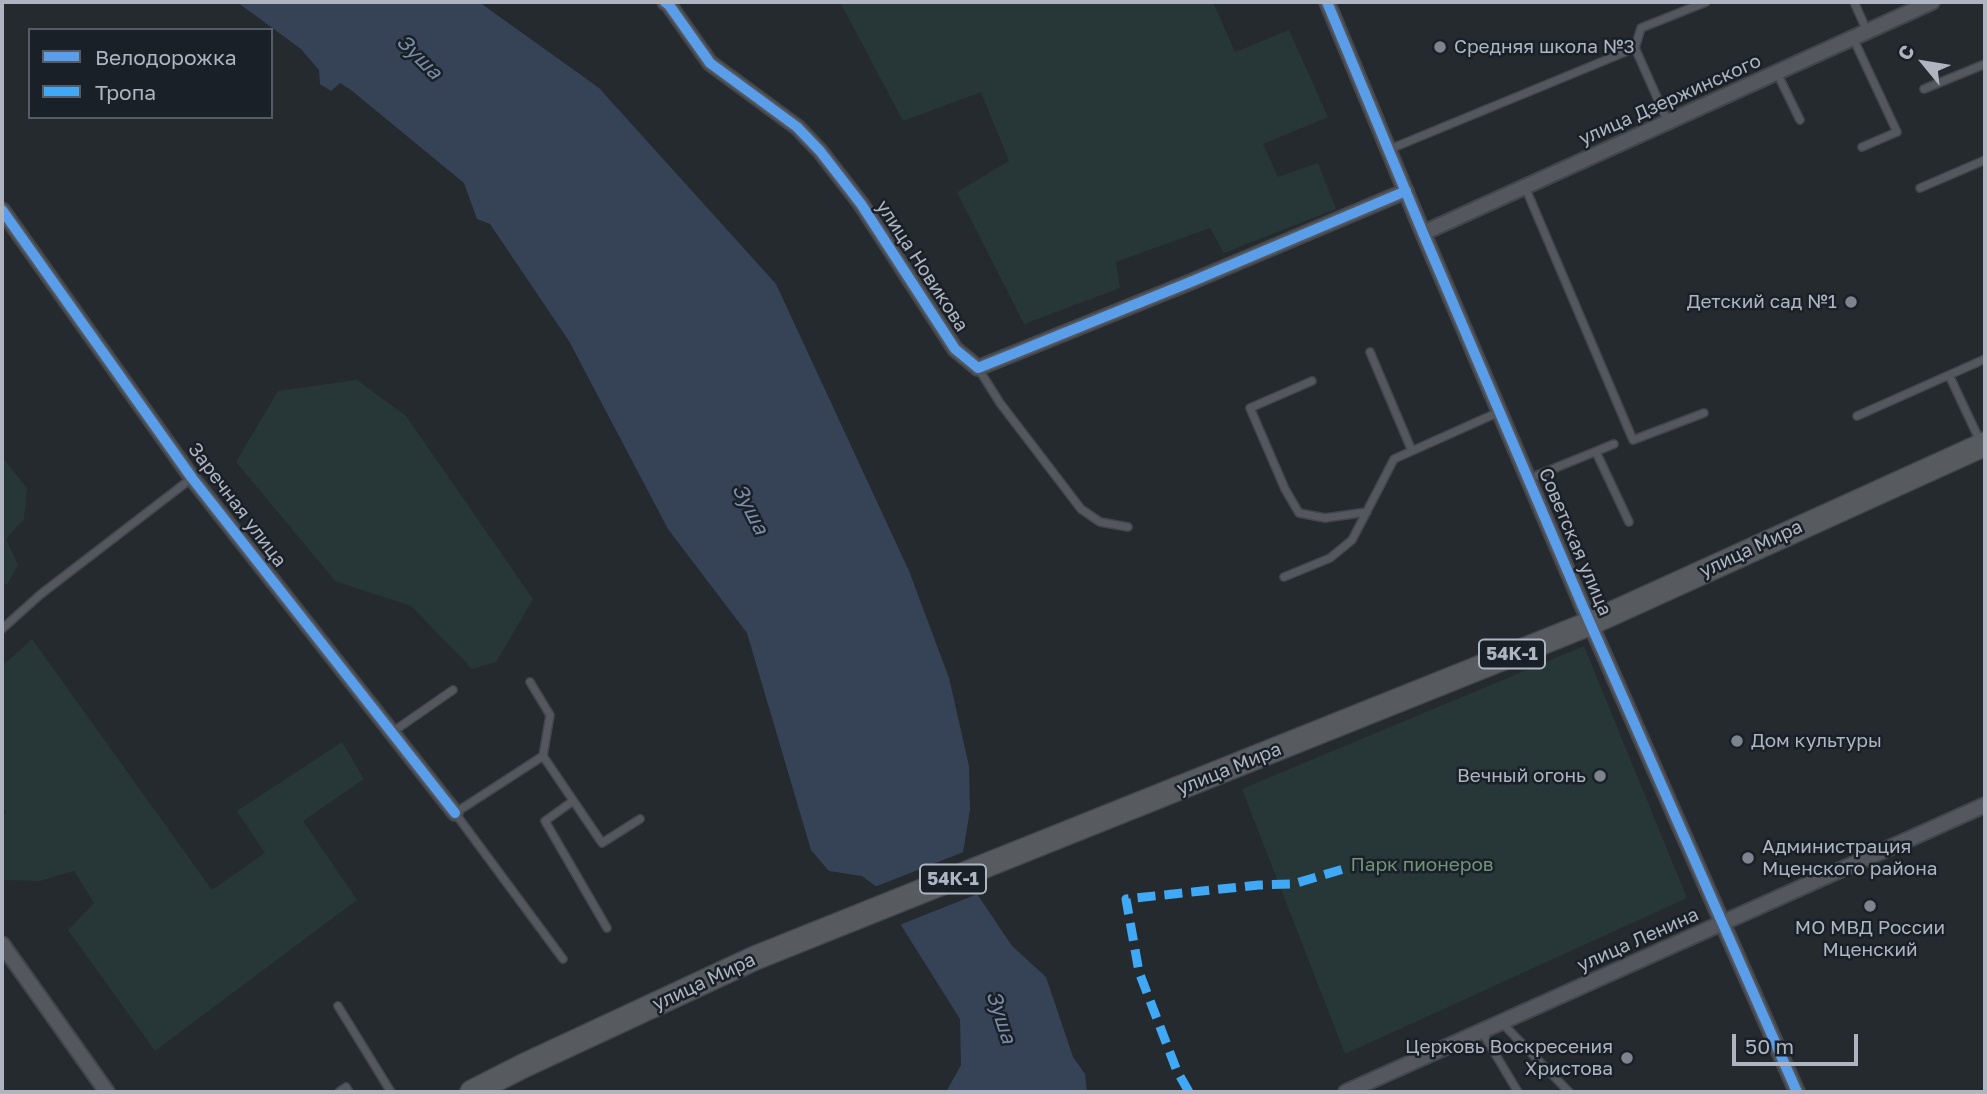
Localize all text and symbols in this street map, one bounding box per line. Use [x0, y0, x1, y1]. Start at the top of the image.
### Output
legend [28, 28, 273, 119]
north arrow [1889, 28, 1959, 98]
water label: Зуша [391, 29, 447, 85]
place label: Средняя школа №3 [1454, 36, 1635, 58]
marker: Средняя школа №3 [1432, 39, 1448, 55]
text: С [1892, 41, 1919, 64]
text: Велодорожка [95, 44, 237, 70]
street label: улица Дзержинского [1575, 50, 1765, 150]
text: Тропа [95, 79, 156, 105]
street label: улица Новикова [871, 196, 973, 336]
place label: Детский сад №1 [1687, 291, 1837, 313]
marker: Детский сад №1 [1843, 294, 1859, 310]
street label: Заречная улица [183, 438, 291, 572]
street label: Советская улица [1534, 465, 1616, 619]
water label: Зуша [727, 479, 773, 539]
street label: улица Мира [1696, 515, 1806, 583]
road number: 54К-1 [1479, 640, 1545, 668]
place label: Дом культуры [1751, 730, 1882, 752]
marker: Дом культуры [1729, 733, 1745, 749]
street label: улица Мира [1173, 738, 1285, 800]
place label: Вечный огонь [1457, 765, 1586, 787]
marker: Вечный огонь [1592, 768, 1608, 784]
place label: Администрация Мценского района [1762, 836, 1937, 880]
marker: Администрация Мценского района [1740, 850, 1756, 866]
park label: Парк пионеров [1350, 854, 1494, 876]
road number: 54К-1 [920, 864, 986, 894]
marker: МО МВД России Мценский [1862, 898, 1878, 914]
street label: улица Ленина [1574, 903, 1702, 977]
place label: МО МВД России Мценский [1795, 917, 1945, 961]
street label: улица Мира [649, 948, 759, 1016]
water label: Зуша [981, 987, 1021, 1047]
scale bar [1735, 1020, 1861, 1064]
text: 50 m [1745, 1033, 1794, 1059]
place label: Церковь Воскресения Христова [1405, 1036, 1613, 1080]
marker: Церковь Воскресения Христова [1619, 1050, 1635, 1066]

